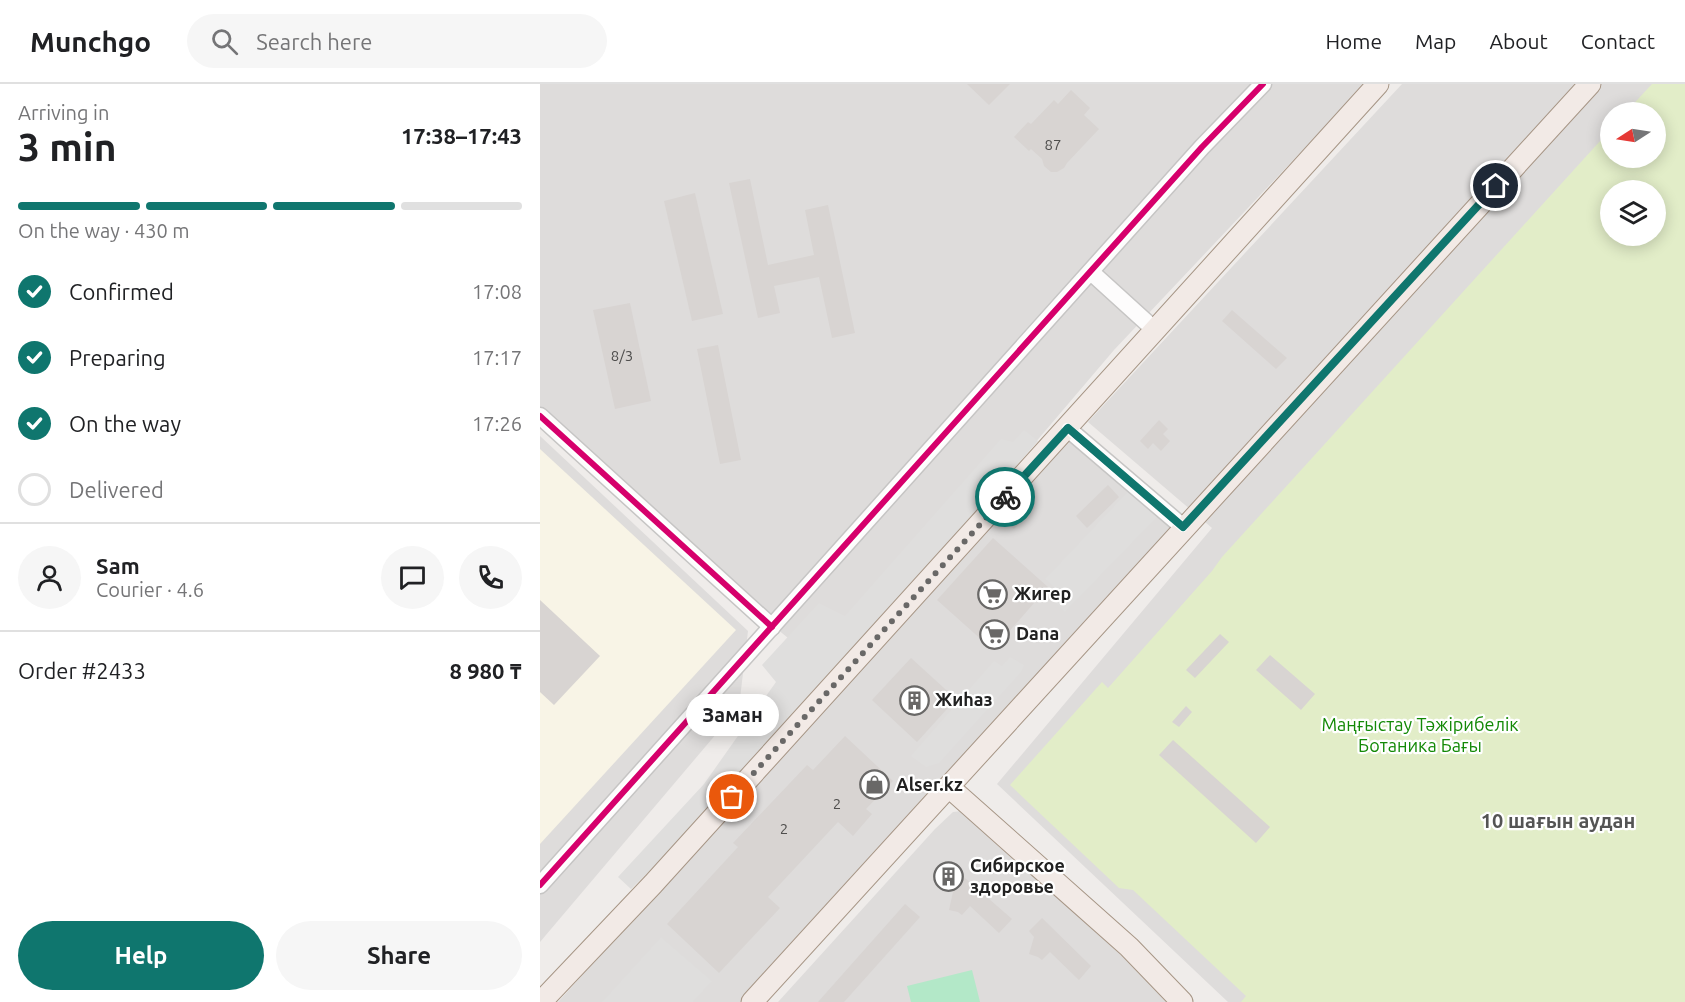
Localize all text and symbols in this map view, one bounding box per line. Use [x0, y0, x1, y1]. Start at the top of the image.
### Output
search box [187, 14, 607, 68]
icon: search [208, 25, 241, 58]
text: Munchgo [30, 26, 151, 57]
text: Search here [256, 29, 372, 54]
text: Home [1325, 29, 1382, 53]
text: Map [1415, 29, 1456, 53]
text: About [1489, 29, 1548, 53]
text: Contact [1581, 29, 1655, 53]
text: Arriving in [18, 101, 109, 124]
north arrow [1600, 102, 1666, 168]
map controls [1600, 102, 1666, 246]
text: 17:38–17:43 [401, 123, 522, 148]
text: 3 min [18, 125, 117, 168]
house number: 87 [1045, 136, 1061, 153]
pin [1470, 160, 1521, 211]
icon: home [1479, 169, 1512, 202]
button: layers [1600, 180, 1666, 246]
text: On the way · 430 m [18, 219, 190, 242]
icon: check [18, 275, 51, 308]
text: Confirmed [69, 279, 174, 304]
text: 17:08 [472, 280, 522, 303]
icon: check [18, 341, 51, 374]
text: Preparing [69, 345, 166, 370]
text: 17:17 [472, 346, 522, 369]
house number: 8/3 [611, 347, 633, 364]
icon: check [18, 407, 51, 440]
text: On the way [69, 411, 181, 436]
text: 17:26 [472, 412, 522, 435]
courier [975, 467, 1035, 527]
text: Delivered [69, 477, 164, 502]
icon: bike [989, 481, 1022, 514]
button: person [18, 546, 81, 609]
button: chat [381, 546, 444, 609]
button: phone [459, 546, 522, 609]
text: Sam [96, 553, 140, 578]
text: Courier · 4.6 [96, 578, 204, 601]
supermarket icon: Жигер [977, 578, 1009, 610]
place label: Жигер [1014, 583, 1071, 603]
supermarket icon: Dana [979, 618, 1011, 650]
place label: Dana [1016, 623, 1059, 643]
text: Order #2433 [18, 658, 146, 683]
text: 8 980 ₸ [450, 658, 522, 683]
building icon: Жиhаз [898, 684, 930, 716]
place label: Жиhаз [935, 689, 992, 709]
callout: Заман [686, 695, 778, 737]
text: Заман [702, 703, 763, 726]
park label: Маңғыстау Тәжірибелік Ботаника Бағы [1321, 714, 1519, 755]
shop icon: Alser.kz [859, 769, 891, 801]
pin [706, 771, 757, 822]
place label: Alser.kz [896, 774, 963, 794]
icon: bag [715, 780, 748, 813]
house number: 2 [833, 795, 841, 812]
district label: 10 шағын аудан [1481, 809, 1635, 832]
house number: 2 [780, 820, 788, 837]
place label: Сибирское здоровье [970, 855, 1065, 896]
building icon: Сибирское здоровье [933, 860, 965, 892]
button: Help [18, 921, 264, 990]
button: Share [276, 921, 522, 990]

